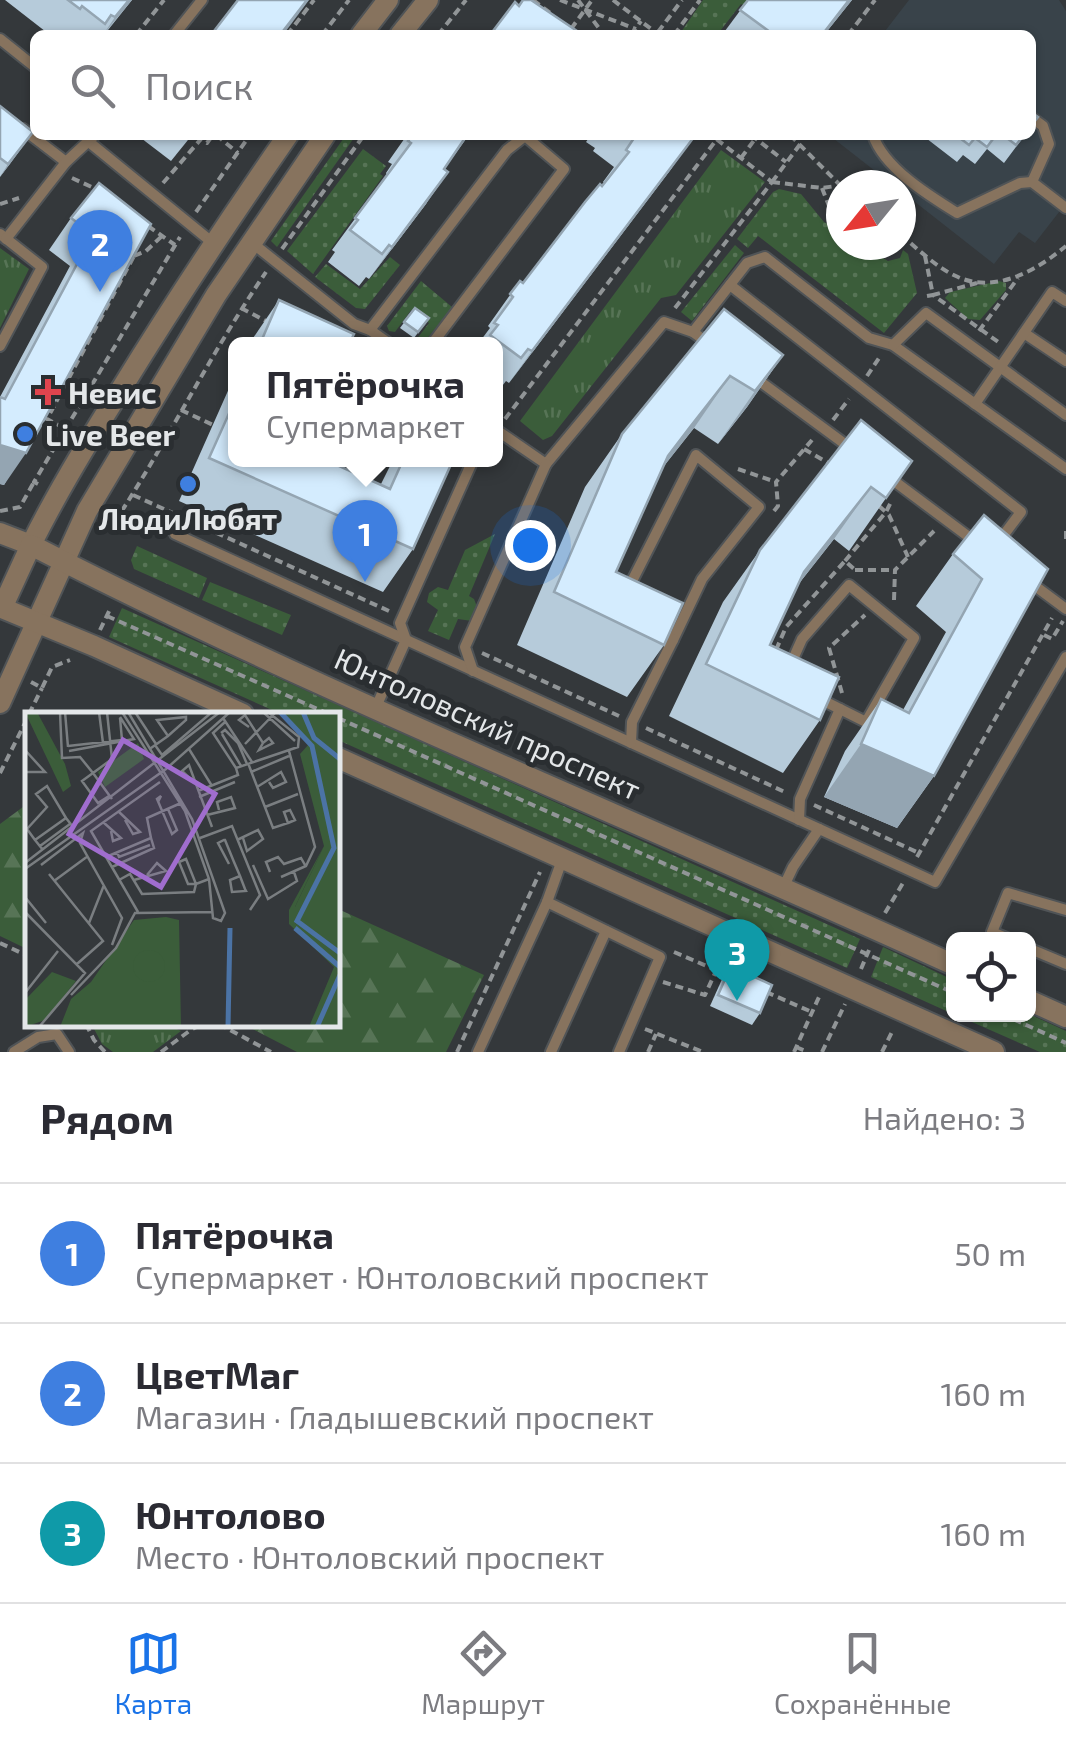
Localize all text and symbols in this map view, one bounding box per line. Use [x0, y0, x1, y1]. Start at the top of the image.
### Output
search box [30, 30, 1036, 140]
icon: search [65, 58, 120, 113]
text: Поиск [145, 62, 254, 108]
north arrow [826, 170, 916, 260]
pin: 2 [68, 210, 132, 292]
popup [228, 337, 503, 467]
text: Пятёрочка [266, 360, 465, 406]
place label: Невис [68, 374, 157, 410]
marker: Невис [37, 381, 59, 403]
text: Супермаркет [266, 406, 465, 444]
place label: Live Beer [45, 416, 176, 452]
marker: Live Beer [14, 423, 36, 445]
marker: ЛюдиЛюбят [177, 473, 199, 495]
place label: ЛюдиЛюбят [99, 500, 277, 536]
pin: 1 [332, 500, 398, 582]
your location [505, 520, 556, 571]
street label: Юнтоловский проспект [330, 639, 646, 807]
inset map [25, 712, 340, 1027]
pin: 3 [704, 918, 770, 1001]
map controls [946, 932, 1036, 1022]
button: locate [946, 932, 1036, 1022]
text: Рядом [40, 1092, 174, 1142]
text: Найдено: 3 [863, 1098, 1026, 1136]
text: Пятёрочка [135, 1211, 334, 1257]
text: 1 [66, 1234, 79, 1272]
text: 50 m [954, 1234, 1026, 1272]
text: Супермаркет · Юнтоловский проспект [135, 1257, 709, 1295]
text: ЦветМаг [135, 1351, 299, 1397]
text: 2 [63, 1374, 82, 1412]
text: 160 m [940, 1374, 1026, 1412]
text: Магазин · Гладышевский проспект [135, 1397, 654, 1435]
text: Юнтолово [135, 1491, 326, 1537]
text: 3 [63, 1514, 82, 1552]
text: 160 m [940, 1514, 1026, 1552]
text: Место · Юнтоловский проспект [135, 1537, 604, 1575]
tab: Карта [115, 1626, 192, 1720]
tab: Маршрут [421, 1626, 545, 1720]
tab: Сохранённые [774, 1626, 951, 1720]

